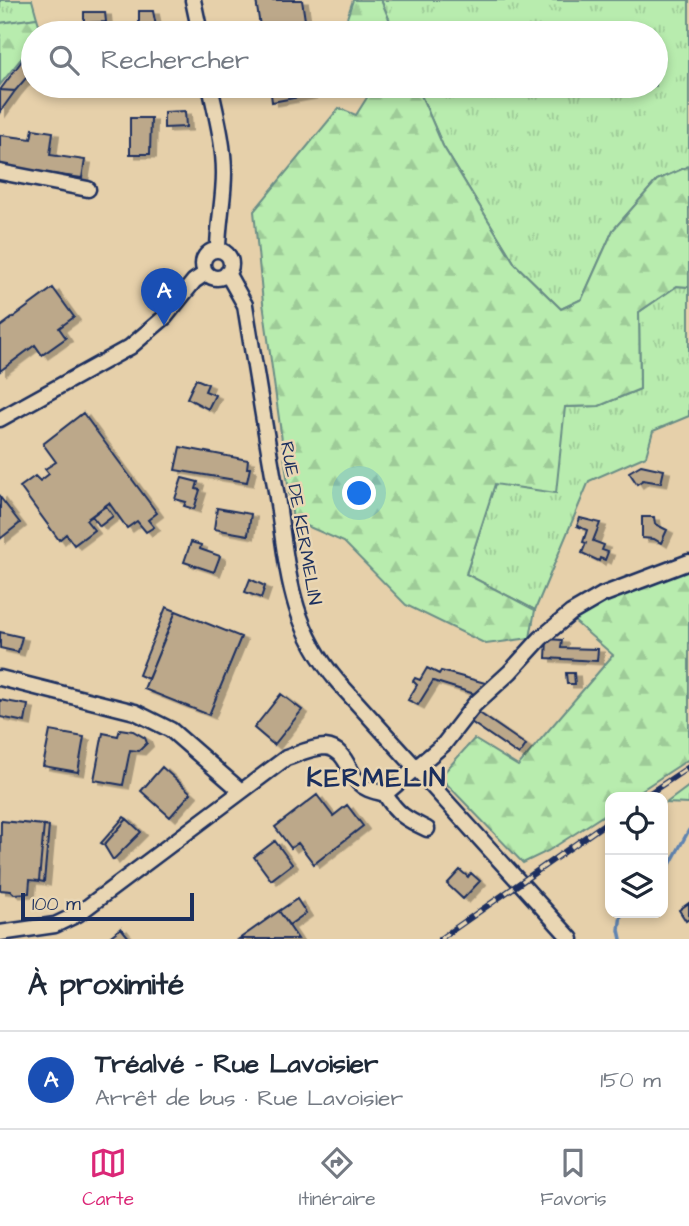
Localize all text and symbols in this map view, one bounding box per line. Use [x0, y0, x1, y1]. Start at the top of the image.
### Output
search box [21, 21, 668, 98]
icon: search [45, 41, 83, 79]
text: Rechercher [101, 42, 249, 78]
pin: A [141, 268, 187, 326]
street label: RUE DE KERMELIN [273, 439, 328, 607]
your location [342, 476, 376, 510]
district label: KERMELIN [307, 760, 447, 796]
map controls [605, 792, 668, 918]
button: locate [605, 792, 668, 855]
button: layers [605, 855, 668, 918]
scale bar [21, 890, 194, 922]
text: 100 m [32, 891, 81, 918]
text: À proximité [28, 964, 184, 1006]
text: Tréalvé - Rue Lavoisier [95, 1046, 378, 1082]
text: A [44, 1064, 58, 1096]
text: 150 m [600, 1064, 661, 1096]
text: Arrêt de bus · Rue Lavoisier [95, 1082, 403, 1114]
tab: Carte [82, 1144, 134, 1213]
tab: Itinéraire [299, 1144, 376, 1213]
tab: Favoris [540, 1144, 607, 1213]

